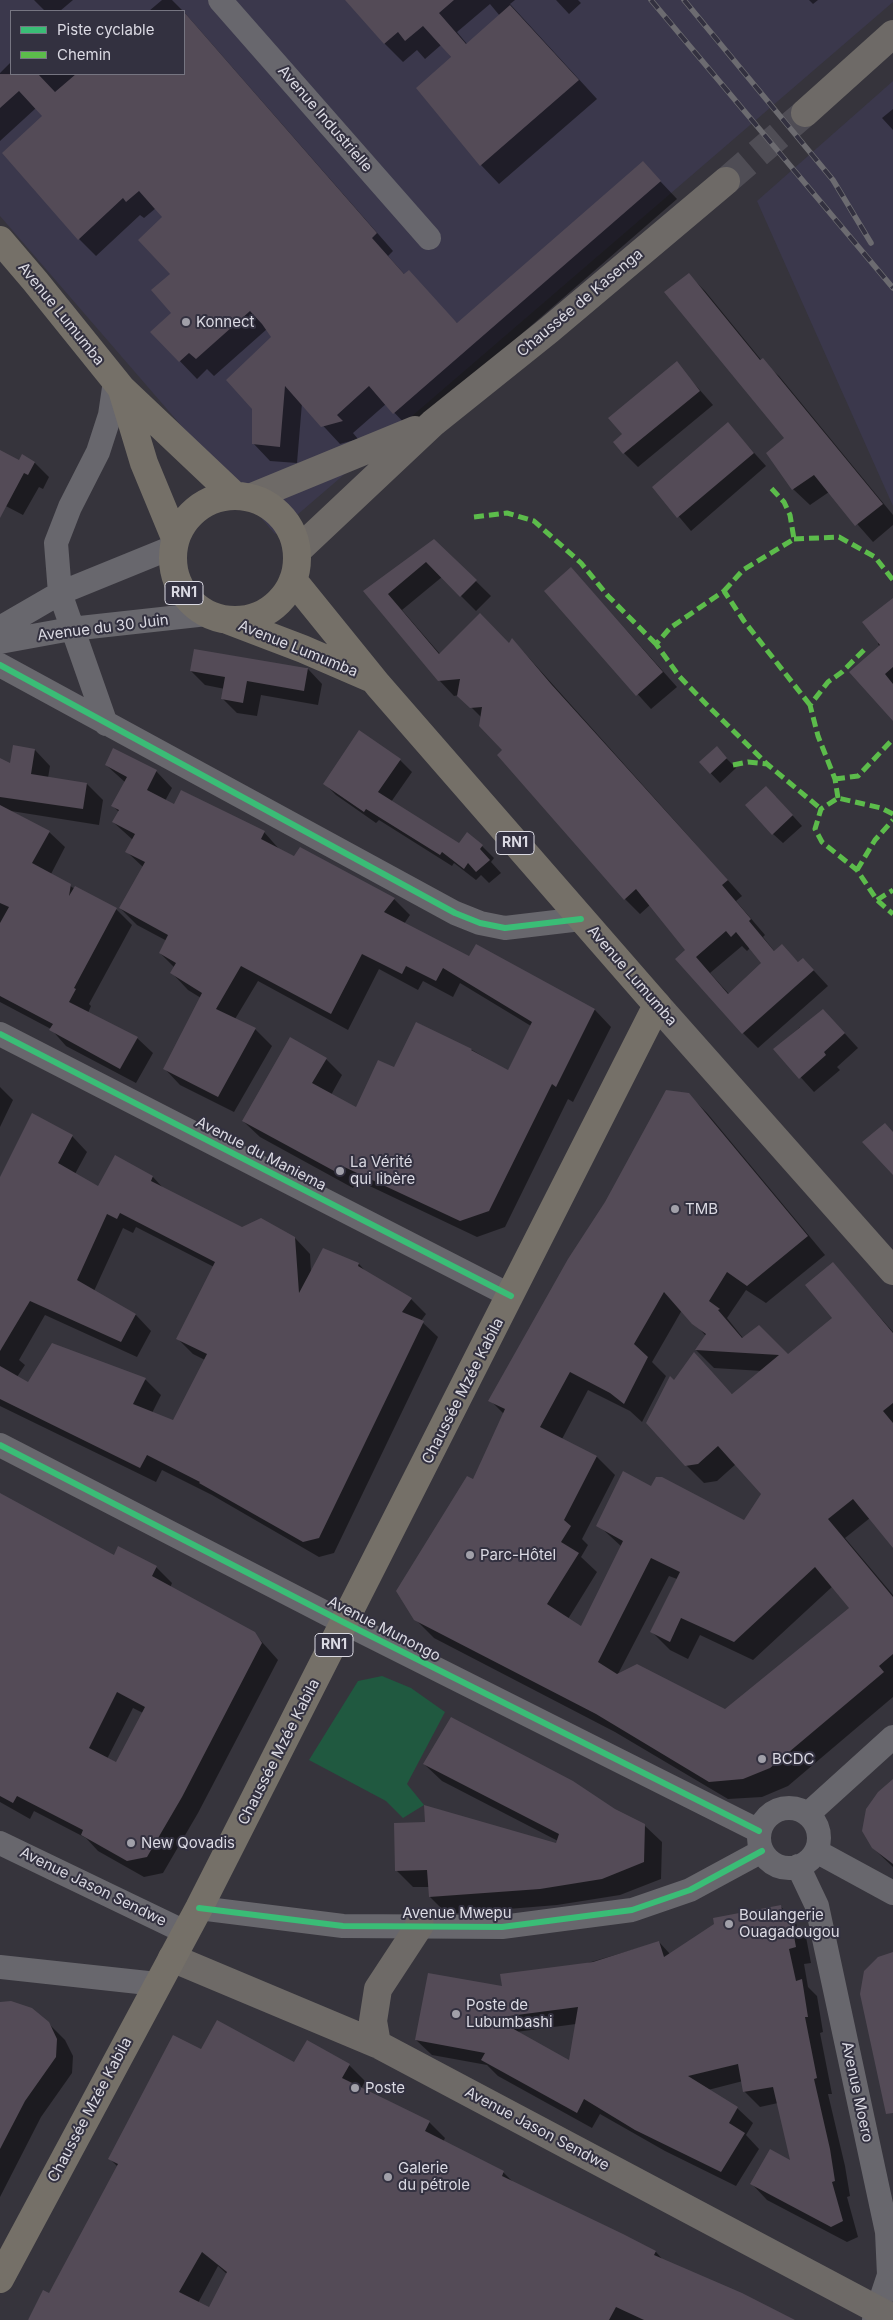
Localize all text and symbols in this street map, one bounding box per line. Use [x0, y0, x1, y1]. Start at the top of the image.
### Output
legend [10, 10, 185, 75]
text: Piste cyclable [57, 20, 154, 39]
text: Chemin [57, 45, 111, 64]
street label: Avenue Industrielle [274, 62, 376, 176]
street label: Chaussée de Kasenga [514, 245, 646, 361]
street label: Avenue Lumumba [14, 259, 108, 369]
place label: Konnect [196, 313, 254, 331]
marker: Konnect [180, 316, 192, 328]
road number: RN1 [165, 582, 203, 604]
street label: Avenue du 30 Juin [36, 611, 170, 645]
street label: Avenue Lumumba [236, 617, 360, 681]
road number: RN1 [496, 831, 534, 854]
street label: Avenue Lumumba [583, 922, 681, 1030]
street label: Avenue du Maniema [193, 1113, 329, 1195]
place label: La Vérité qui libère [350, 1153, 415, 1188]
marker: La Vérité qui libère [334, 1165, 346, 1177]
place label: TMB [685, 1200, 718, 1218]
marker: TMB [669, 1203, 681, 1215]
street label: Chaussée Mzée Kabila [418, 1315, 508, 1467]
place label: Parc-Hôtel [480, 1546, 556, 1564]
marker: Parc-Hôtel [464, 1549, 476, 1561]
street label: Avenue Munongo [325, 1593, 443, 1665]
road number: RN1 [315, 1634, 353, 1656]
street label: Chaussée Mzée Kabila [234, 1676, 324, 1828]
place label: BCDC [772, 1750, 815, 1768]
marker: BCDC [756, 1753, 768, 1765]
place label: New Qovadis [141, 1834, 235, 1852]
marker: New Qovadis [125, 1837, 137, 1849]
street label: Avenue Jason Sendwe [17, 1844, 169, 1930]
street label: Avenue Mwepu [402, 1904, 512, 1922]
place label: Boulangerie Ouagadougou [739, 1906, 839, 1941]
marker: Boulangerie Ouagadougou [723, 1918, 735, 1930]
place label: Poste de Lubumbashi [466, 1996, 553, 2031]
marker: Poste de Lubumbashi [450, 2008, 462, 2020]
street label: Chaussée Mzée Kabila [44, 2035, 136, 2185]
street label: Avenue Moero [838, 2040, 876, 2144]
place label: Poste [365, 2079, 405, 2097]
marker: Poste [349, 2082, 361, 2094]
street label: Avenue Jason Sendwe [462, 2083, 612, 2175]
place label: Galerie du pétrole [398, 2159, 470, 2194]
marker: Galerie du pétrole [382, 2171, 394, 2183]

